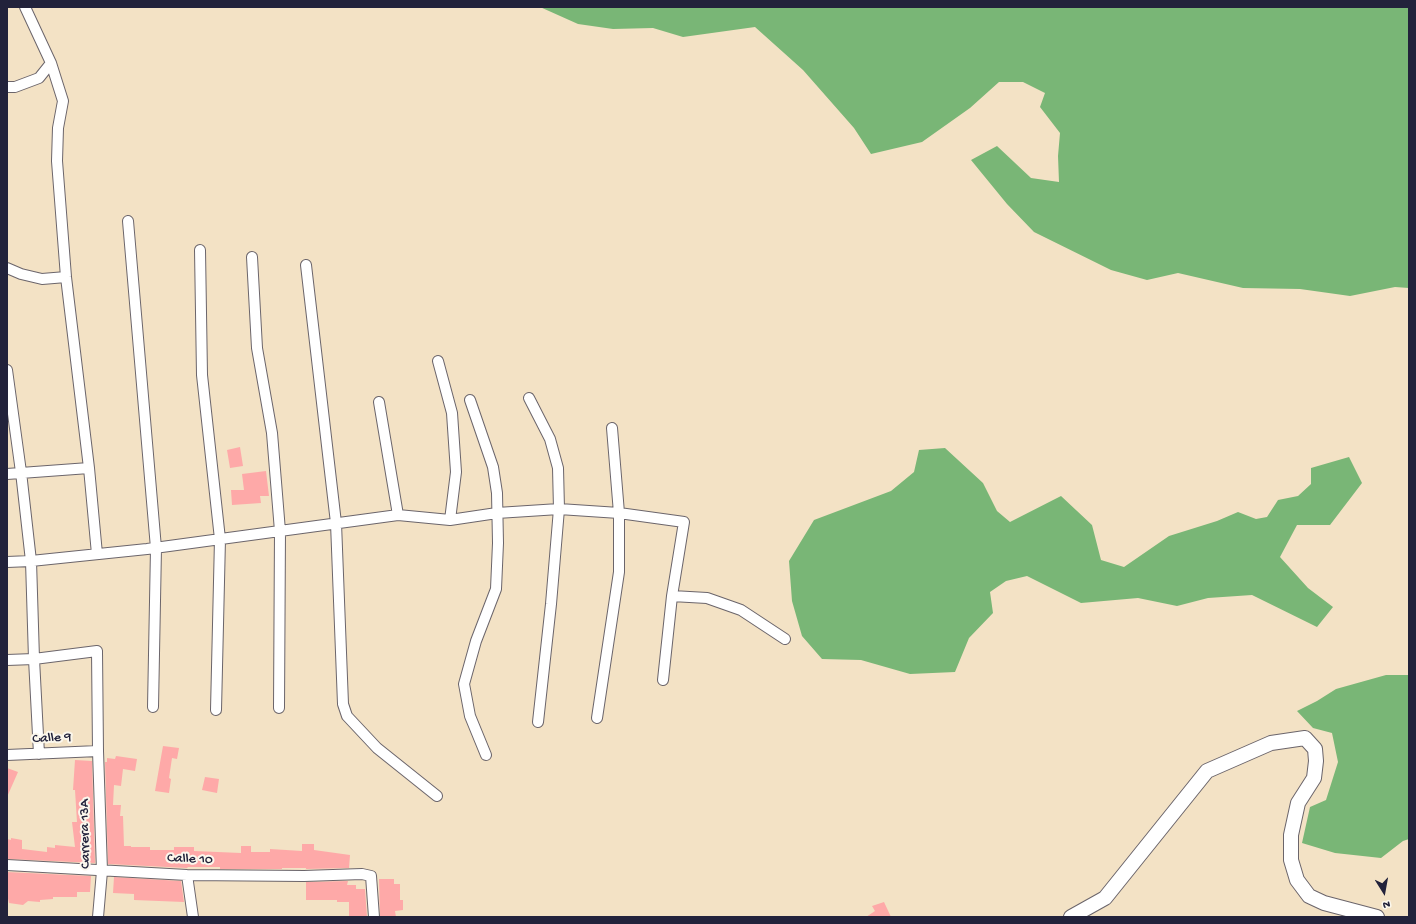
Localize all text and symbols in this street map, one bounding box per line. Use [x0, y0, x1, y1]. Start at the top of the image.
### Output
street label: Calle 9 [32, 730, 72, 748]
street label: Carrera 13A [77, 799, 95, 869]
street label: Calle 10 [167, 851, 213, 869]
north arrow [1364, 872, 1404, 912]
text: N [1382, 897, 1391, 910]

